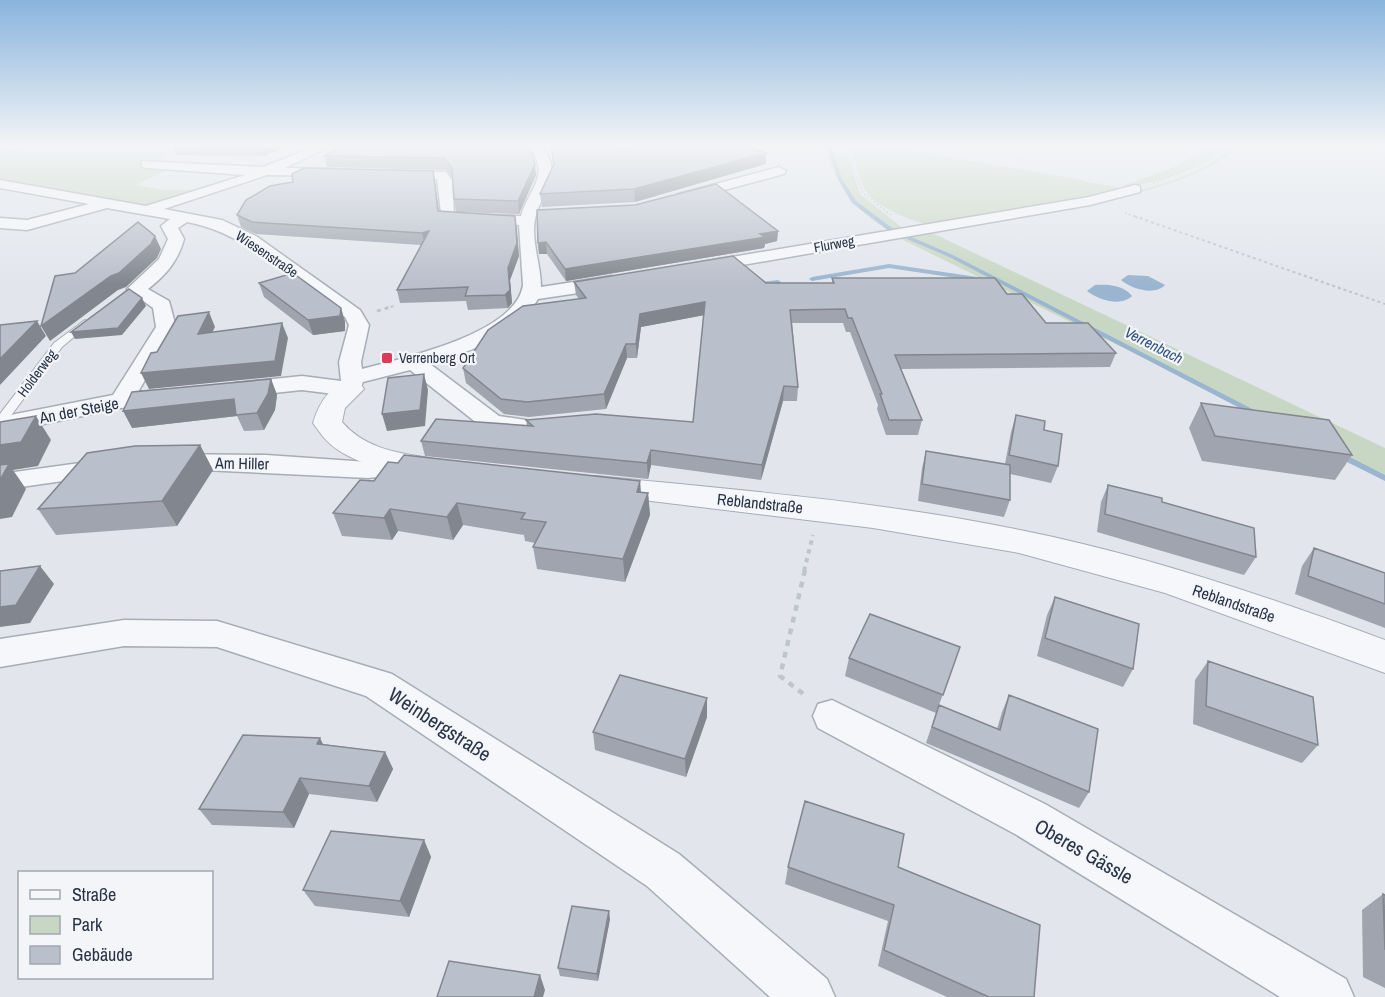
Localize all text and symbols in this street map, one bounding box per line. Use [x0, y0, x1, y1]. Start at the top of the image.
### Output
street label: Wiesenstraße [232, 227, 302, 281]
street label: Flurweg [812, 231, 856, 256]
water label: Verrenbach [1121, 321, 1187, 369]
street label: Holderweg [13, 345, 61, 400]
place label: Verrenberg Ort [399, 349, 475, 367]
marker: Verrenberg Ort [380, 351, 394, 365]
street label: An der Steige [37, 392, 120, 429]
street label: Am Hiller [214, 452, 270, 474]
street label: Reblandstraße [716, 488, 804, 518]
street label: Reblandstraße [1190, 579, 1278, 627]
street label: Weinbergstraße [383, 681, 497, 767]
street label: Oberes Gässle [1030, 812, 1138, 890]
legend [18, 871, 213, 979]
text: Straße [72, 882, 116, 907]
text: Park [72, 912, 103, 937]
text: Gebäude [72, 942, 133, 967]

